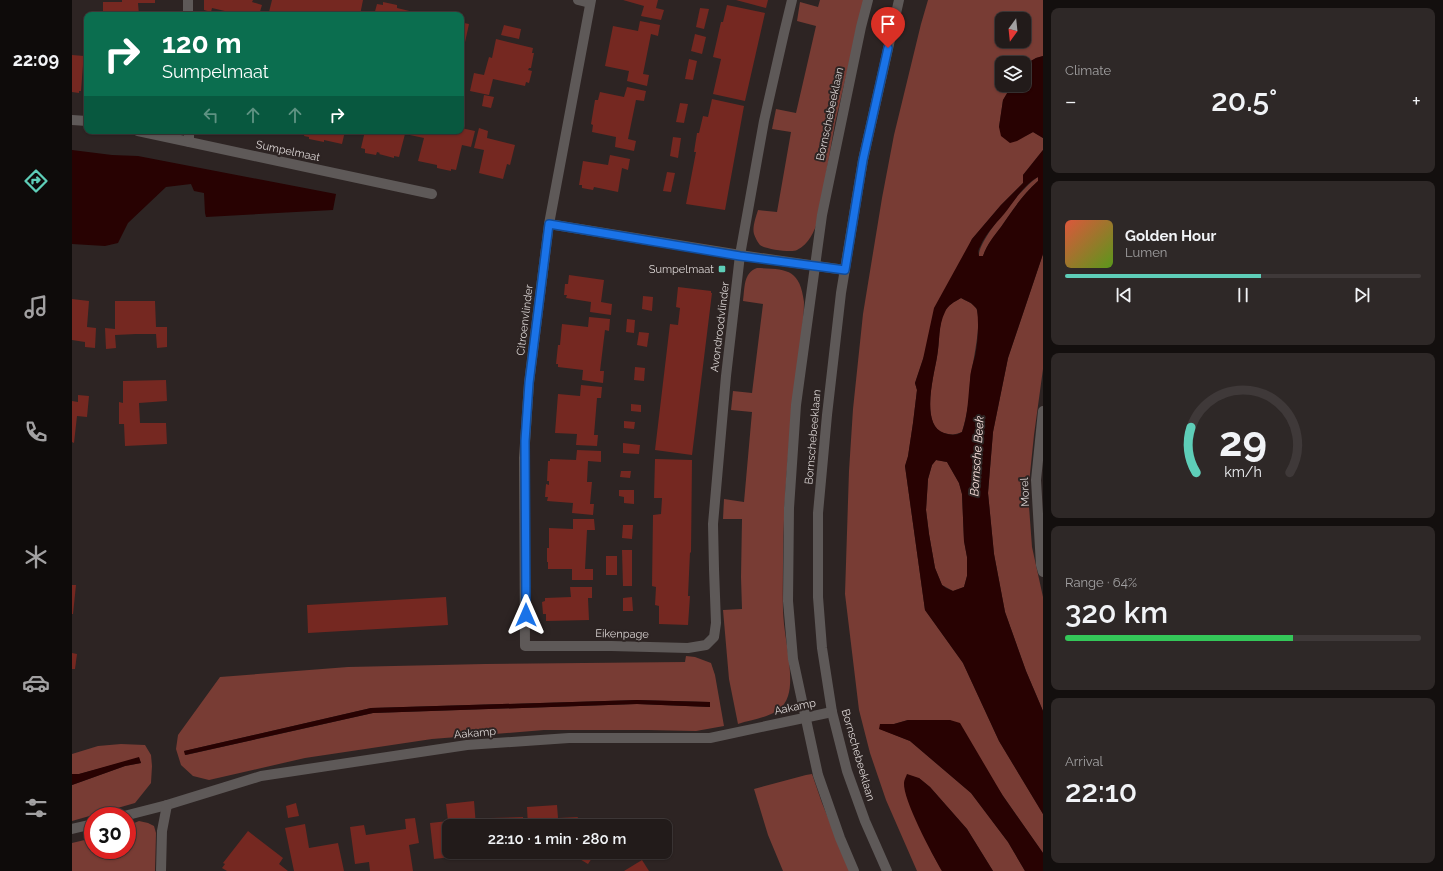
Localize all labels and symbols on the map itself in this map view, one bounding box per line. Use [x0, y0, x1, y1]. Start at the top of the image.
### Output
pin [871, 7.0, 905, 48]
north arrow [995, 12, 1031, 48]
street label: Bornschebeeklaan [814, 66, 846, 162]
street label: Sumpelmaat [255, 138, 322, 164]
place label: Sumpelmaat [649, 263, 714, 276]
marker: Sumpelmaat [717, 264, 727, 274]
street label: Avondroodvlinder [708, 281, 732, 373]
street label: Citroenvlinder [514, 284, 536, 356]
street label: Bornschebeeklaan [802, 389, 824, 485]
water label: Bornsche Beek [967, 415, 987, 497]
street label: Morel [1018, 477, 1032, 507]
position arrow [505, 594, 547, 636]
street label: Eikenpage [595, 627, 649, 641]
street label: Aakamp [773, 696, 817, 718]
street label: Bornschebeeklaan [839, 707, 877, 803]
street label: Aakamp [453, 725, 497, 741]
speed limit sign: 30 [84, 807, 136, 859]

